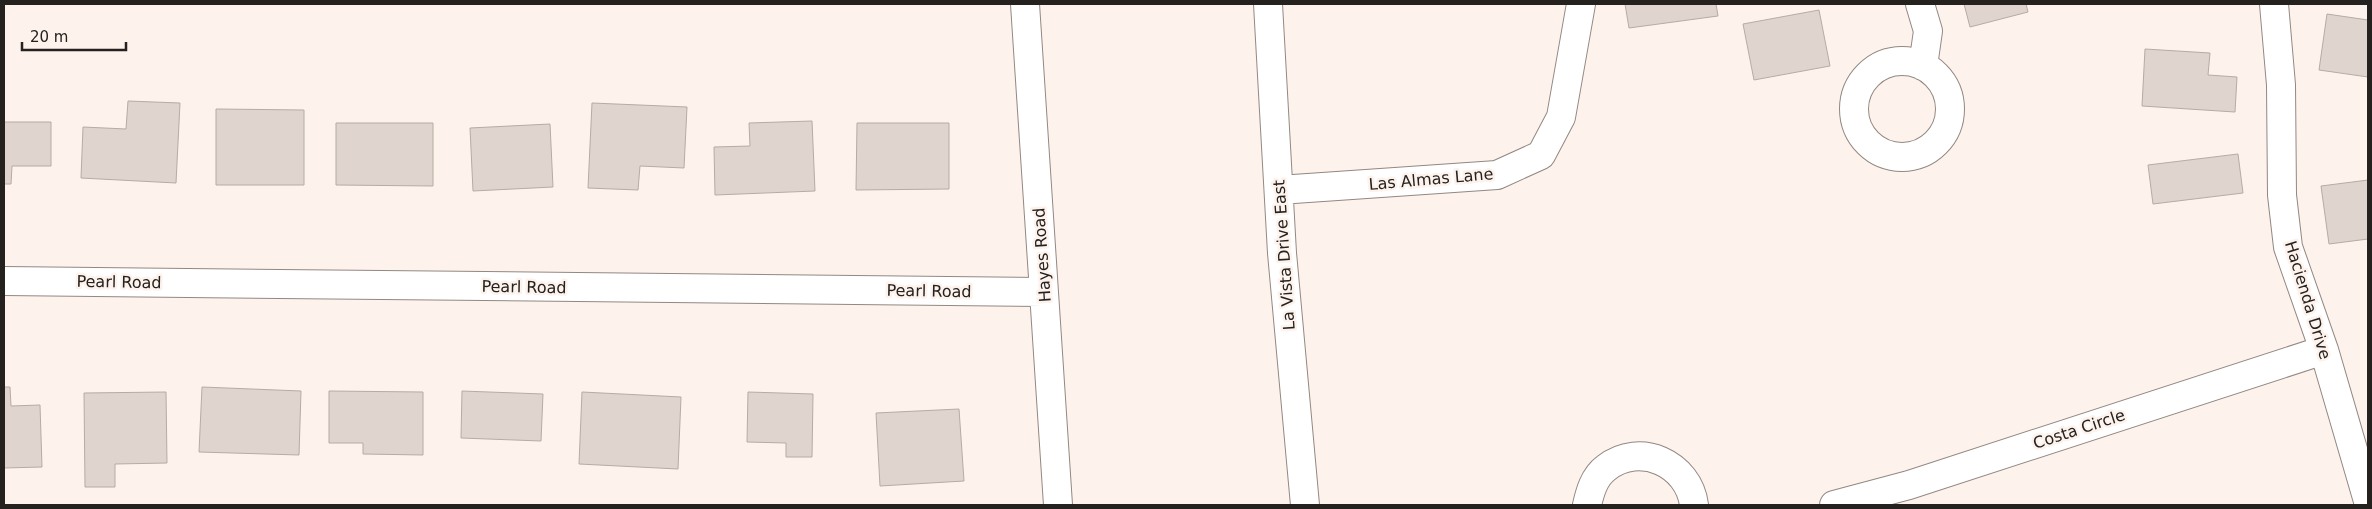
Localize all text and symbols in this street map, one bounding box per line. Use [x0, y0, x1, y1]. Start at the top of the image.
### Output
scale bar [22, 20, 126, 52]
text: 20 m [30, 28, 68, 46]
street label: Las Almas Lane [1368, 164, 1494, 194]
street label: La Vista Drive East [1269, 179, 1299, 331]
street label: Hayes Road [1029, 207, 1055, 303]
street label: Hacienda Drive [2281, 239, 2335, 361]
street label: Pearl Road [76, 272, 162, 292]
street label: Pearl Road [481, 277, 567, 297]
street label: Pearl Road [886, 281, 972, 301]
street label: Costa Circle [2031, 405, 2127, 453]

